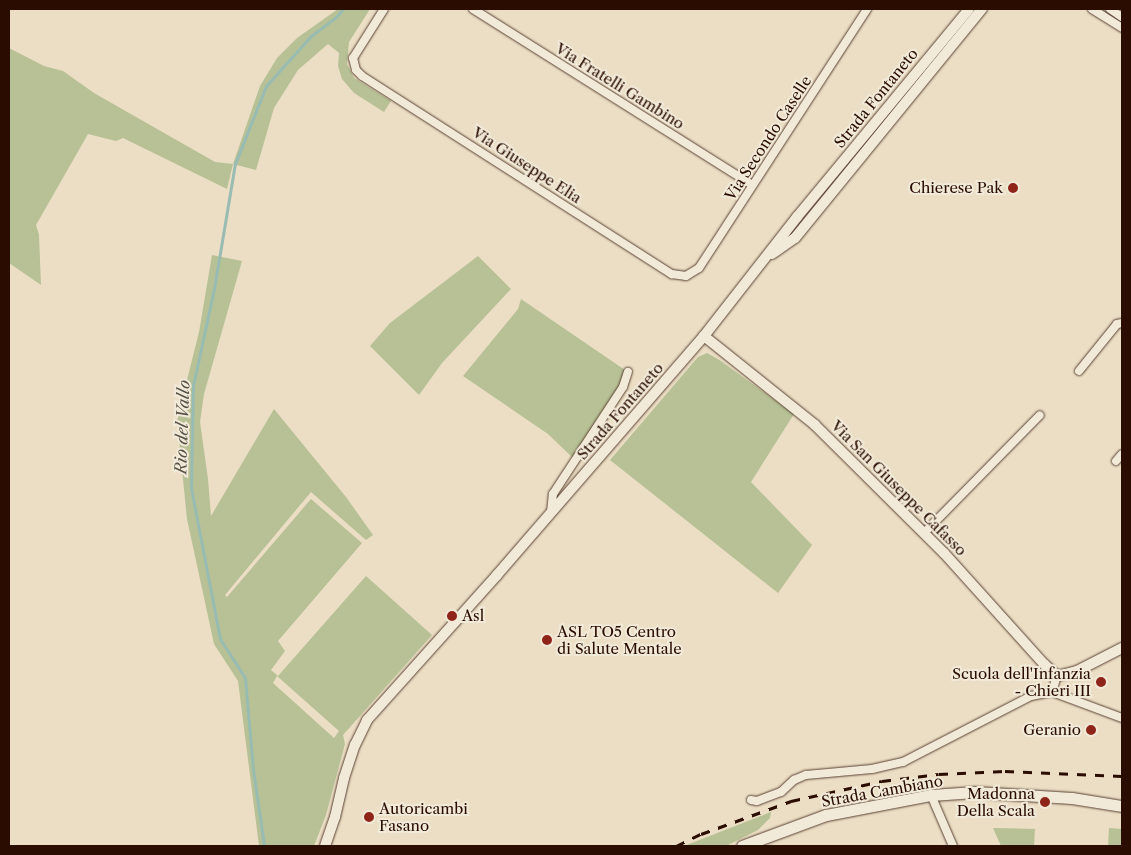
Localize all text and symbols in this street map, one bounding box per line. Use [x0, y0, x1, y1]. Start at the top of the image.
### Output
street label: Via Fratelli Gambino [552, 39, 688, 133]
street label: Strada Fontaneto [830, 45, 922, 151]
street label: Via Secondo Caselle [721, 72, 815, 204]
street label: Via Giuseppe Elia [469, 123, 585, 207]
place label: Chierese Pak [909, 179, 1003, 197]
marker: Chierese Pak [1007, 182, 1019, 194]
street label: Strada Fontaneto [573, 359, 667, 463]
water label: Rio del Vallo [171, 380, 193, 474]
street label: Via San Giuseppe Cafasso [828, 417, 970, 559]
place label: Asl [462, 607, 484, 625]
marker: Asl [446, 610, 458, 622]
place label: ASL TO5 Centro di Salute Mentale [557, 622, 682, 657]
marker: ASL TO5 Centro di Salute Mentale [541, 634, 553, 646]
place label: Scuola dell'Infanzia - Chieri III [952, 664, 1091, 699]
marker: Scuola dell'Infanzia - Chieri III [1095, 676, 1107, 688]
place label: Geranio [1023, 721, 1081, 739]
marker: Geranio [1085, 724, 1097, 736]
street label: Strada Cambiano [820, 771, 944, 811]
place label: Madonna Della Scala [956, 784, 1035, 819]
marker: Madonna Della Scala [1039, 796, 1051, 808]
place label: Autoricambi Fasano [379, 799, 468, 834]
marker: Autoricambi Fasano [363, 811, 375, 823]

